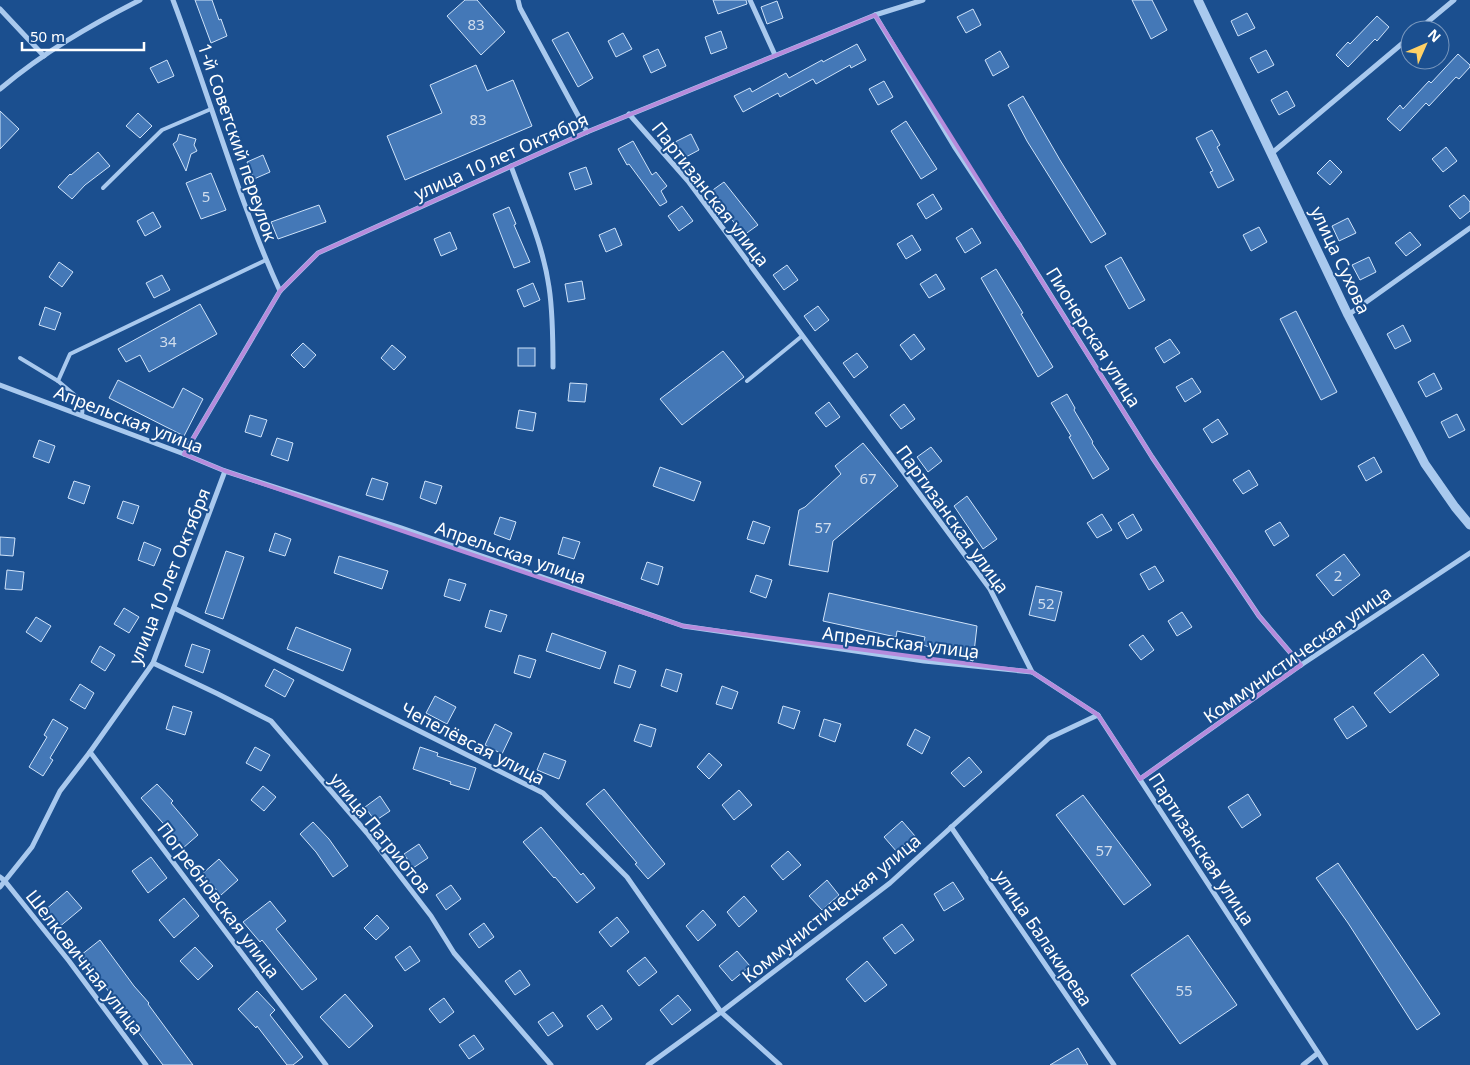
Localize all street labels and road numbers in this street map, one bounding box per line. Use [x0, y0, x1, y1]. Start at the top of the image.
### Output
street label: 1-й Советский переулок [193, 40, 283, 245]
street label: улица 10 лет Октября [410, 107, 592, 205]
street label: Партизанская улица [647, 117, 775, 271]
street label: улица Сухова [1306, 202, 1376, 318]
street label: Пионерская улица [1041, 262, 1147, 412]
street label: Апрельская улица [51, 380, 207, 458]
street label: Партизанская улица [891, 440, 1015, 598]
street label: улица 10 лет Октября [123, 484, 215, 668]
street label: Апрельская улица [432, 515, 590, 589]
street label: Коммунистическая улица [1198, 580, 1396, 728]
street label: Апрельская улица [821, 620, 981, 664]
street label: Чепелёвсая улица [397, 696, 549, 790]
street label: улица Патриотов [325, 768, 437, 898]
street label: Партизанская улица [1144, 768, 1260, 930]
street label: Погребновская улица [152, 817, 286, 983]
street label: Коммунистическая улица [737, 828, 925, 988]
street label: улица Балакирева [990, 865, 1098, 1011]
street label: Шелковичная улица [21, 884, 149, 1040]

